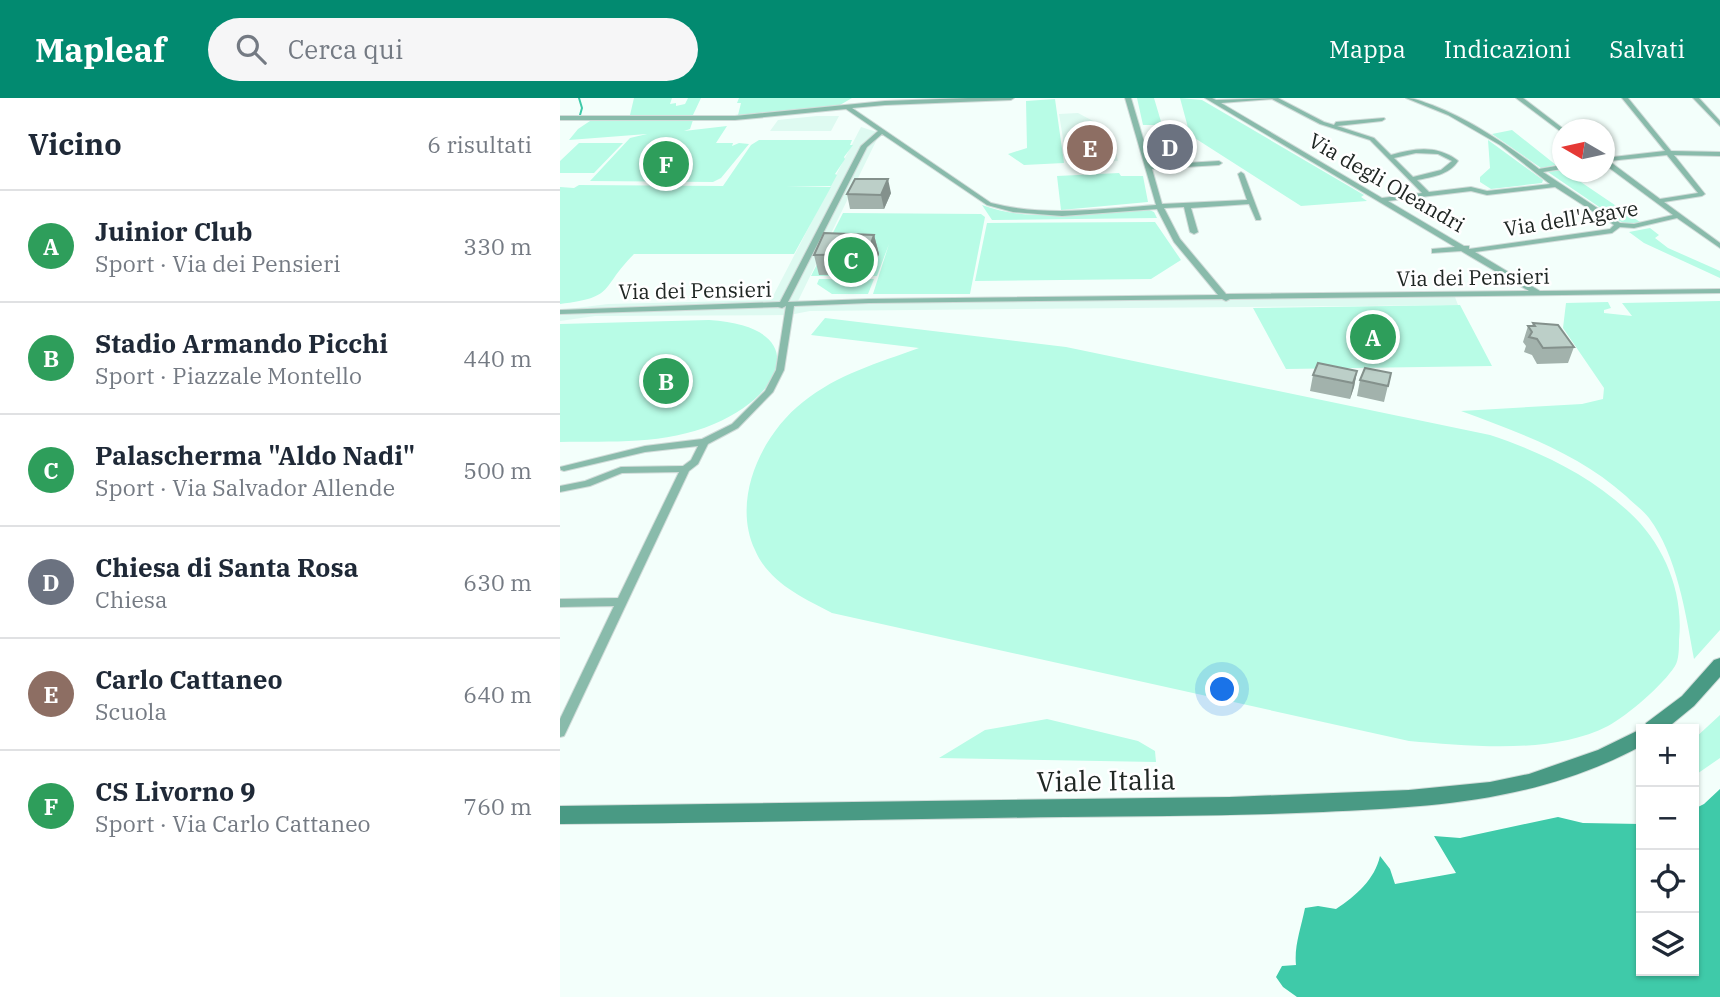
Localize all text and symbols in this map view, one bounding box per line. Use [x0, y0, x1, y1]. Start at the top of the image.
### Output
search box [208, 18, 698, 81]
text: Mapleaf [35, 28, 166, 71]
icon: search [232, 30, 270, 68]
text: Cerca qui [288, 32, 403, 66]
text: Mappa [1329, 33, 1406, 65]
text: Indicazioni [1444, 33, 1571, 65]
text: Salvati [1609, 33, 1685, 65]
north arrow [1552, 119, 1615, 182]
pin: D [1147, 121, 1193, 173]
pin: E [1067, 122, 1113, 174]
text: Vicino [28, 124, 122, 163]
street label: Via degli Oleandri [1304, 126, 1470, 238]
text: 6 risultati [427, 129, 532, 159]
pin: F [643, 138, 689, 190]
street label: Via dell'Agave [1502, 194, 1640, 242]
text: Juinior Club [95, 214, 253, 248]
text: A [43, 231, 59, 261]
text: 330 m [463, 231, 532, 261]
pin: C [828, 234, 874, 286]
text: Sport · Via dei Pensieri [95, 248, 340, 278]
street label: Via dei Pensieri [1396, 262, 1550, 292]
street label: Via dei Pensieri [618, 275, 772, 305]
pin: A [1350, 311, 1396, 363]
text: Stadio Armando Picchi [95, 326, 388, 360]
text: B [43, 343, 59, 373]
text: 440 m [463, 343, 532, 373]
pin: B [643, 355, 689, 407]
text: Sport · Piazzale Montello [95, 360, 362, 390]
text: Palascherma "Aldo Nadi" [95, 438, 415, 472]
text: C [43, 455, 59, 485]
text: 500 m [463, 455, 532, 485]
text: Sport · Via Salvador Allende [95, 472, 395, 502]
text: Chiesa di Santa Rosa [95, 550, 359, 584]
text: D [42, 567, 60, 597]
text: 630 m [463, 567, 532, 597]
text: Chiesa [95, 584, 168, 614]
text: Carlo Cattaneo [95, 662, 283, 696]
your location [1205, 672, 1239, 706]
text: E [43, 679, 59, 709]
text: 640 m [463, 679, 532, 709]
text: Scuola [95, 696, 167, 726]
map controls [1636, 724, 1699, 976]
button: + [1636, 724, 1699, 787]
street label: Viale Italia [1036, 760, 1176, 800]
text: CS Livorno 9 [95, 774, 256, 808]
button: − [1636, 787, 1699, 850]
text: F [44, 791, 58, 821]
text: 760 m [463, 791, 532, 821]
text: Sport · Via Carlo Cattaneo [95, 808, 371, 838]
button: locate [1636, 850, 1699, 913]
button: layers [1636, 913, 1699, 976]

